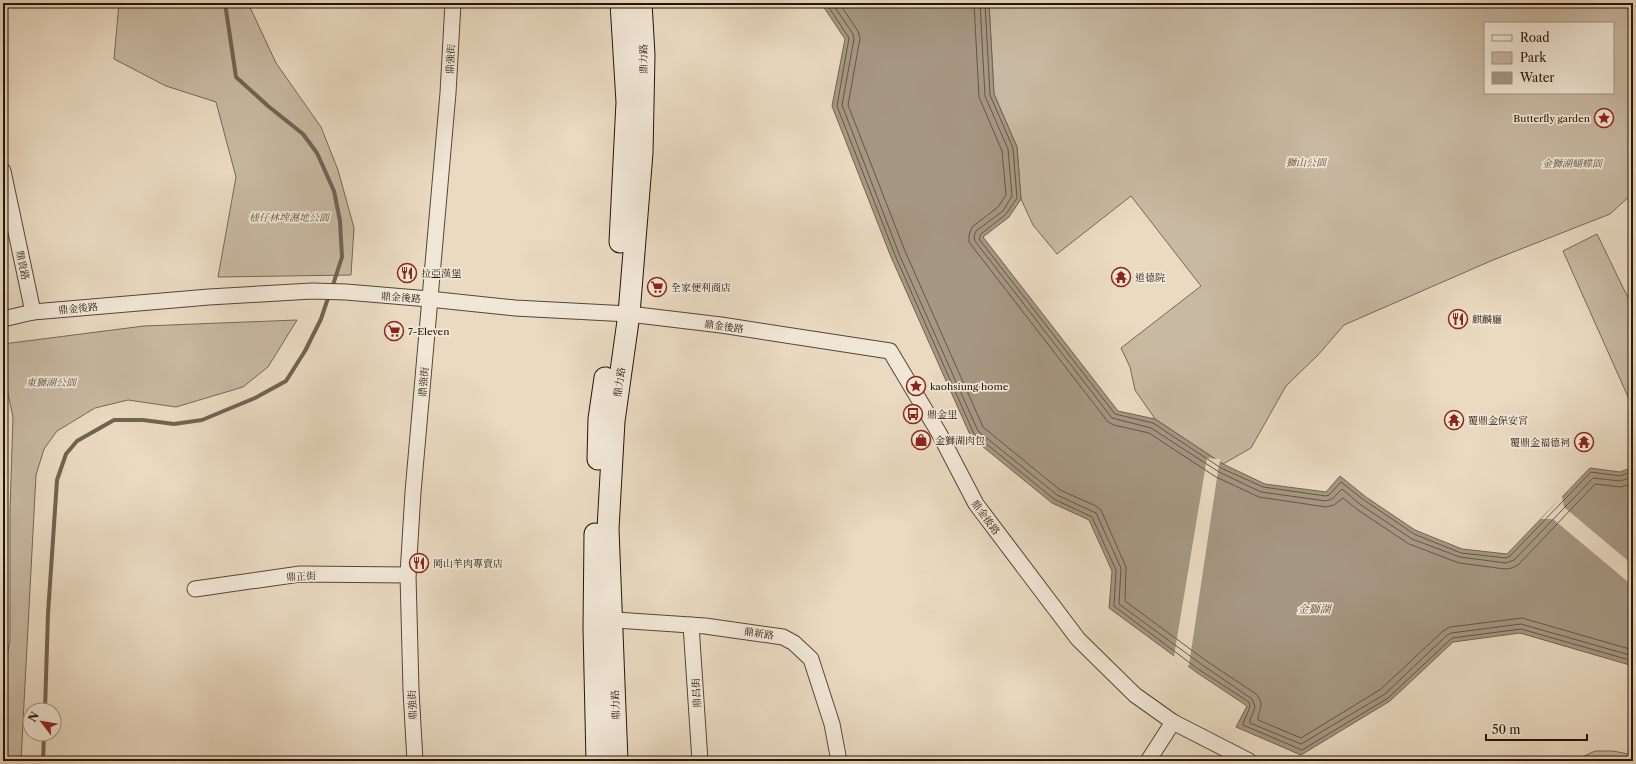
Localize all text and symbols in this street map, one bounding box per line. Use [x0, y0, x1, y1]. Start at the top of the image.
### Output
legend [1484, 22, 1614, 94]
text: Road [1520, 30, 1550, 45]
street label: 鼎強街 [443, 44, 458, 74]
street label: 鼎力路 [637, 44, 650, 74]
text: Park [1520, 50, 1547, 65]
text: Water [1519, 70, 1554, 85]
place icon: Butterfly garden [1593, 107, 1615, 129]
place label: Butterfly garden [1513, 112, 1591, 125]
park label: 獅山公園 [1286, 156, 1328, 169]
park label: 金獅湖蝴蝶園 [1542, 157, 1604, 170]
park label: 檨仔林埤濕地公園 [249, 211, 331, 224]
street label: 鼎貴路 [13, 249, 32, 281]
restaurant icon: 拉亞漢堡 [396, 262, 418, 284]
temple icon: 道德院 [1110, 266, 1132, 288]
place label: 拉亞漢堡 [421, 267, 461, 280]
place label: 道德院 [1135, 271, 1165, 284]
supermarket icon: 全家便利商店 [646, 276, 668, 298]
place label: 全家便利商店 [671, 281, 731, 294]
street label: 鼎金後路 [381, 290, 421, 305]
street label: 鼎金後路 [58, 300, 99, 317]
restaurant icon: 麒麟廳 [1447, 308, 1469, 330]
place label: 麒麟廳 [1472, 313, 1502, 326]
street label: 鼎金後路 [703, 317, 745, 336]
supermarket icon: 7-Eleven [383, 320, 405, 342]
place label: 7-Eleven [408, 325, 450, 338]
street label: 鼎力路 [611, 366, 628, 398]
street label: 鼎強街 [416, 367, 431, 398]
place icon: kaohsiung home [905, 375, 927, 397]
park label: 東獅湖公園 [26, 376, 78, 389]
place label: kaohsiung home [930, 380, 1009, 393]
bus stop icon: 鼎金里 [902, 403, 924, 425]
place label: 鼎金里 [927, 408, 957, 421]
temple icon: 覆鼎金保安宮 [1443, 409, 1465, 431]
place label: 覆鼎金保安宮 [1468, 414, 1528, 427]
shop icon: 金獅湖肉包 [910, 429, 932, 451]
temple icon: 覆鼎金福德祠 [1573, 431, 1595, 453]
place label: 金獅湖肉包 [935, 434, 985, 447]
place label: 覆鼎金福德祠 [1510, 436, 1570, 449]
street label: 鼎金後路 [969, 497, 1003, 537]
restaurant icon: 岡山羊肉專賣店 [408, 552, 430, 574]
place label: 岡山羊肉專賣店 [433, 557, 503, 570]
street label: 鼎正街 [286, 569, 316, 584]
water label: 金獅湖 [1298, 602, 1332, 616]
street label: 鼎新路 [743, 625, 775, 642]
street label: 鼎昌街 [689, 678, 704, 708]
street label: 鼎強街 [405, 690, 420, 720]
street label: 鼎力路 [608, 690, 623, 720]
north arrow [22, 702, 62, 742]
text: N [25, 709, 42, 725]
scale bar [1486, 716, 1587, 742]
text: 50 m [1492, 722, 1521, 737]

